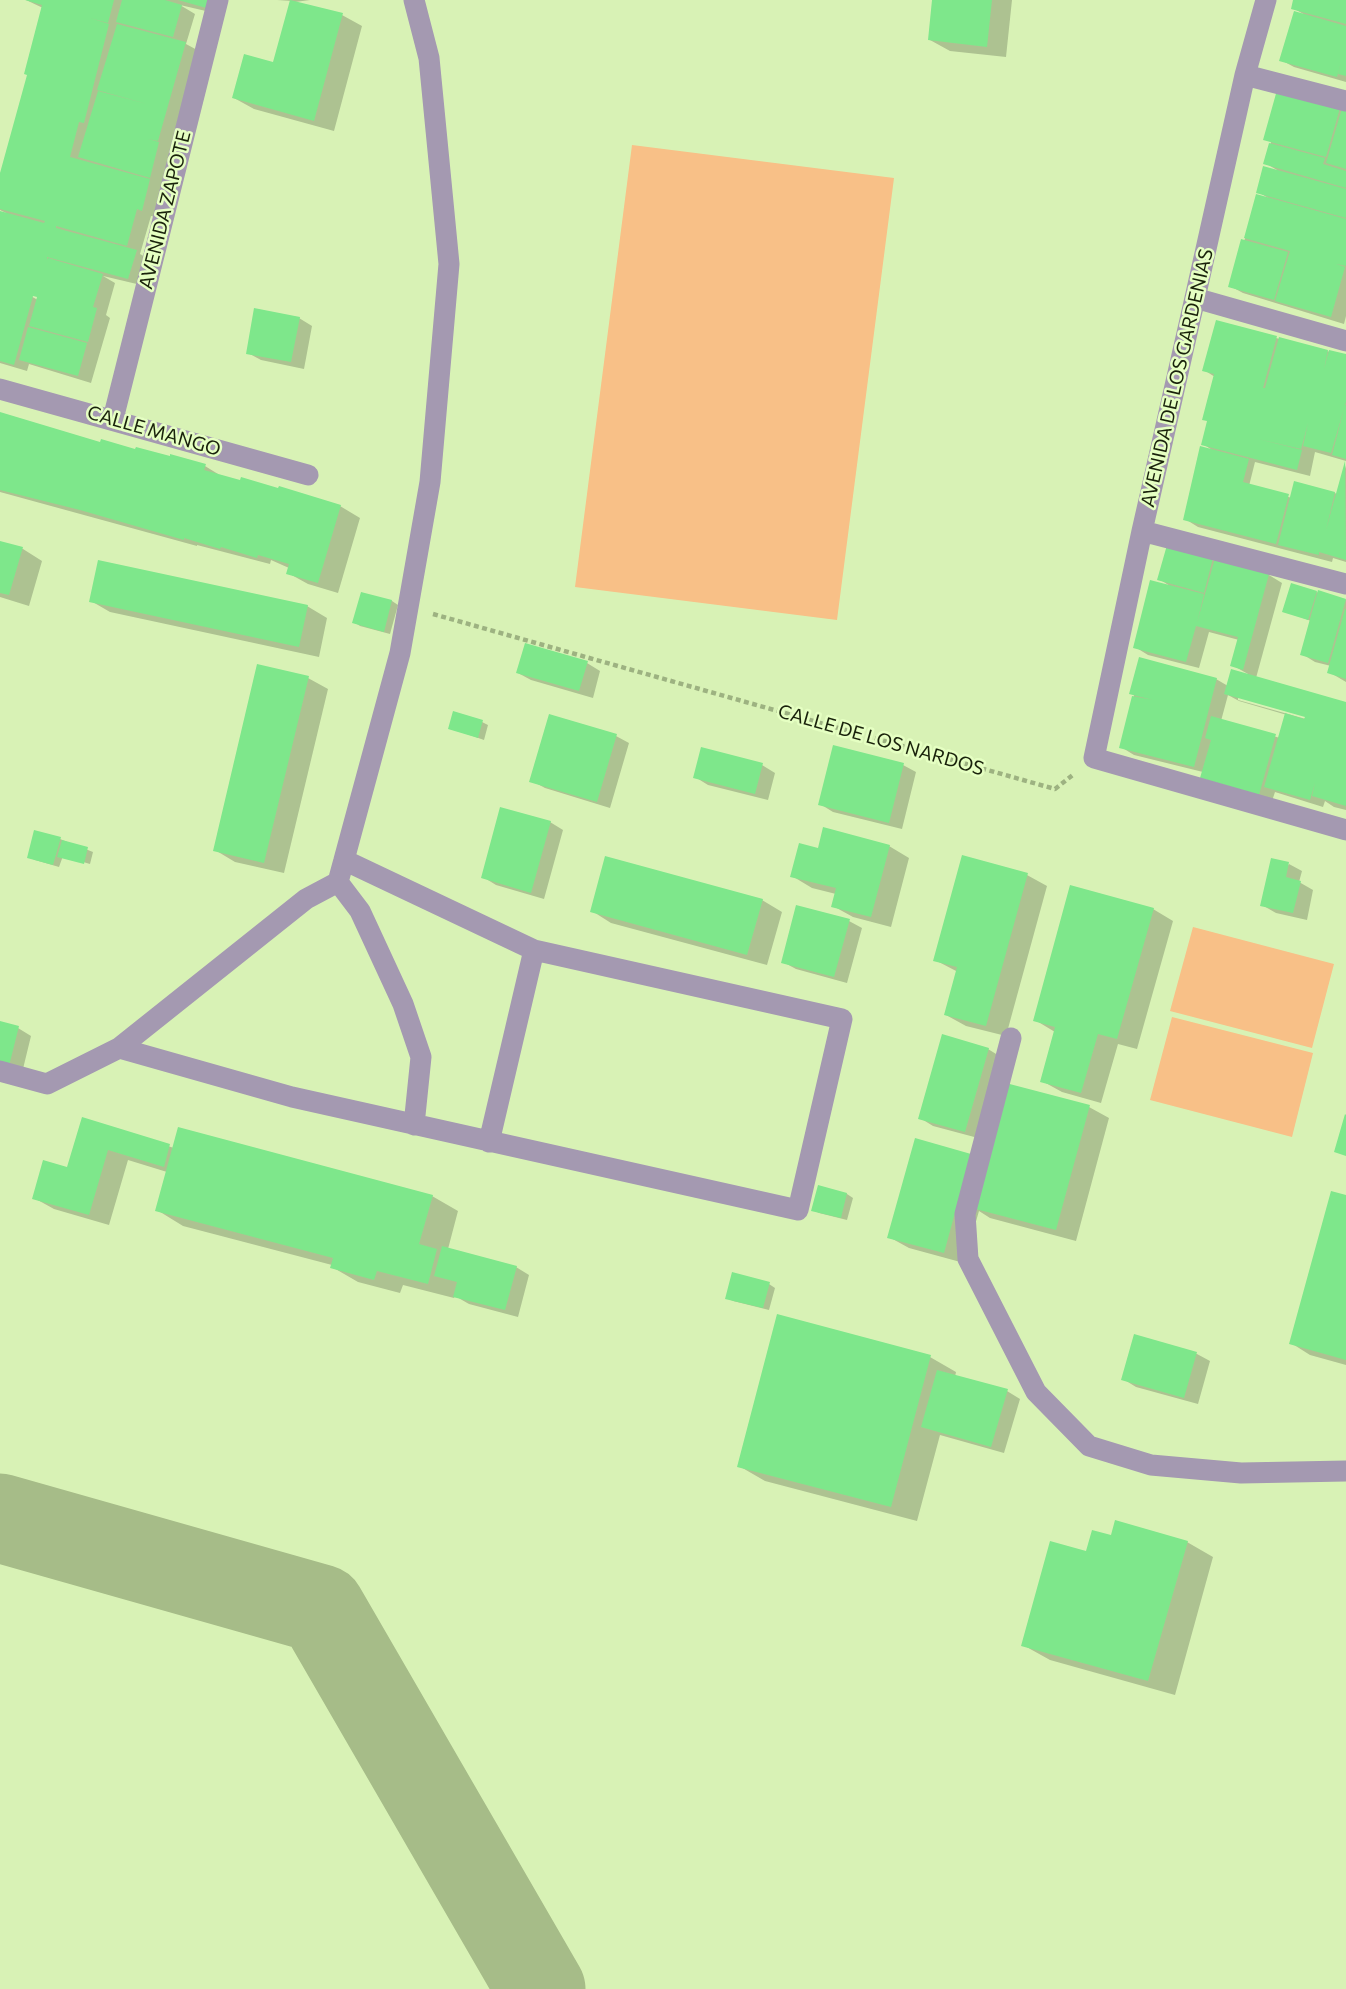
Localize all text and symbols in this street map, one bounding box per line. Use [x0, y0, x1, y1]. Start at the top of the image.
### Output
street label: AVENIDA ZAPOTE [134, 129, 196, 291]
street label: AVENIDA DE LOS GARDENIAS [1136, 247, 1218, 509]
street label: CALLE MANGO [85, 401, 223, 461]
street label: CALLE DE LOS NARDOS [775, 700, 987, 780]

